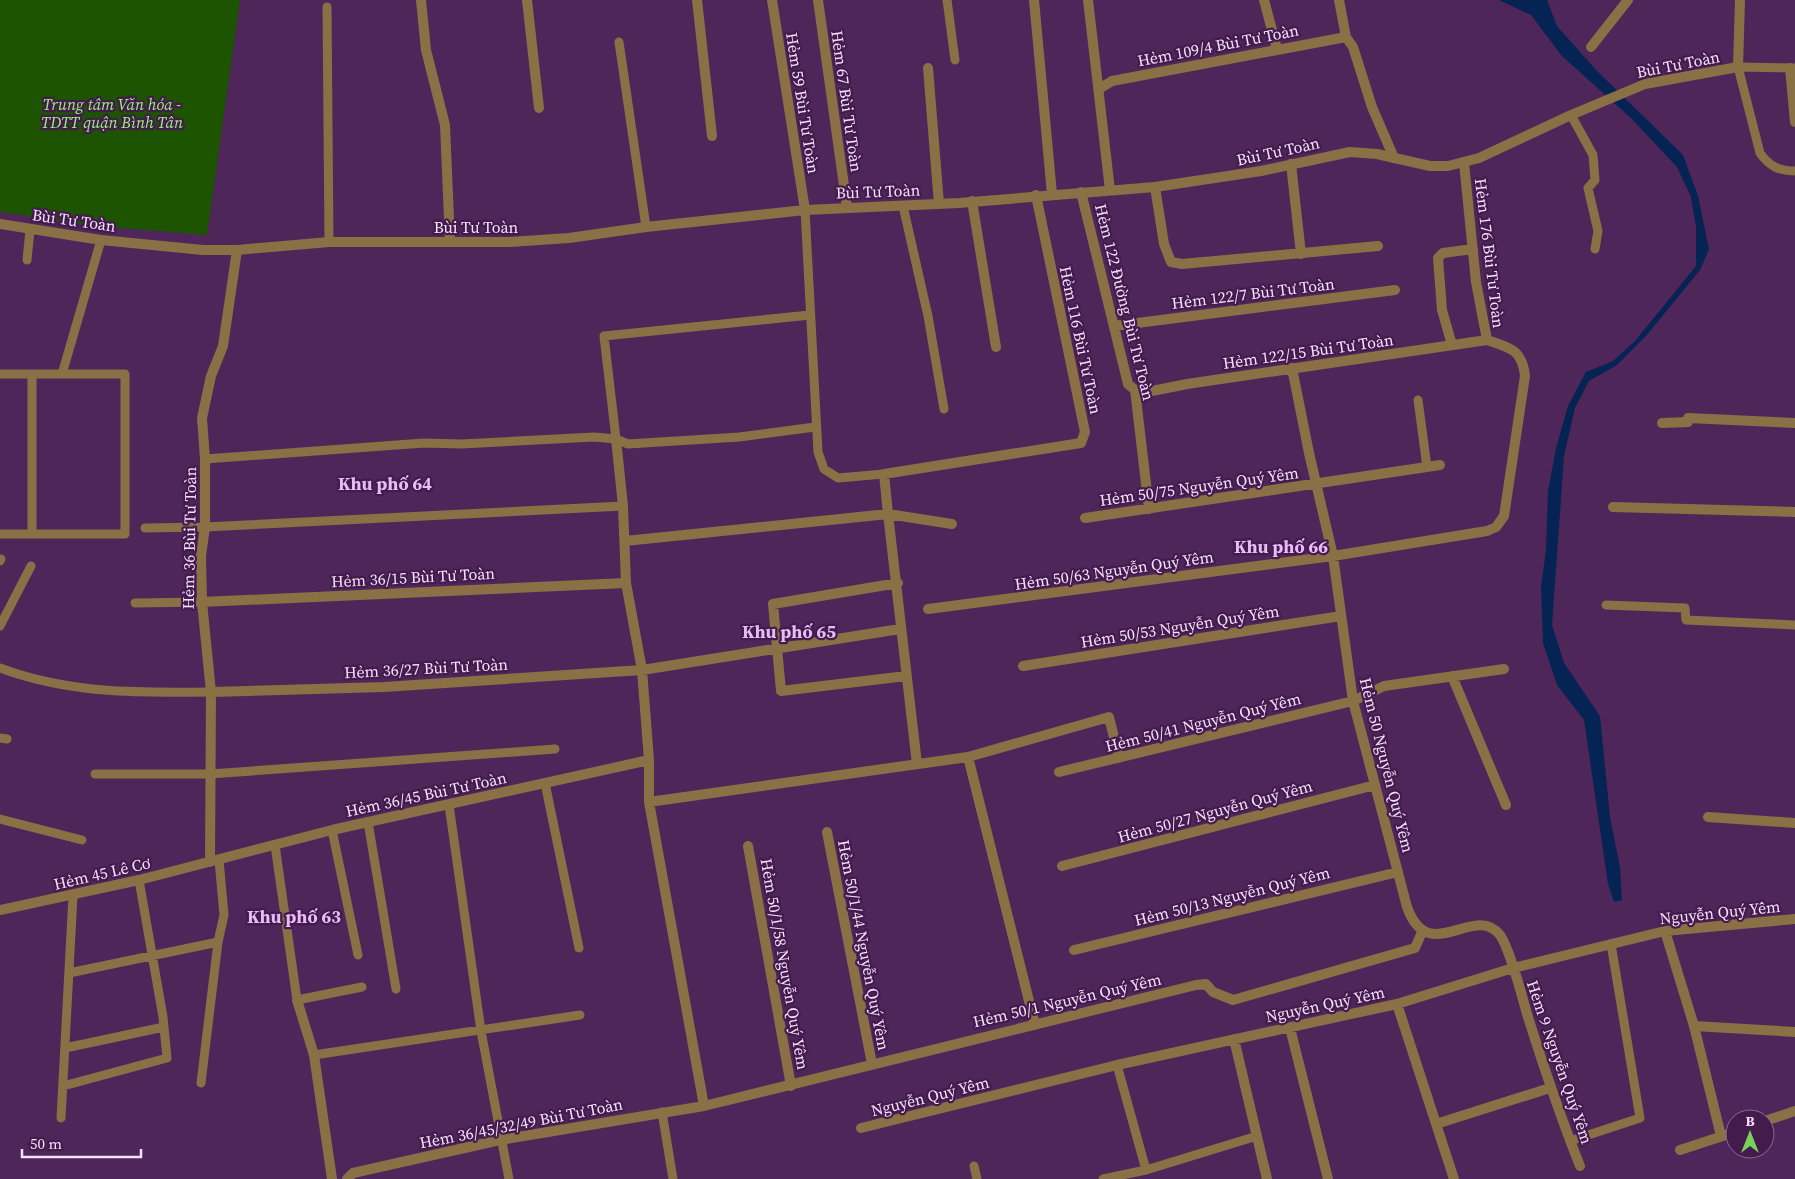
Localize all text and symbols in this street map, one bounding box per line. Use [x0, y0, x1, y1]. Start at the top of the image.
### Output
street label: Hẻm 109/4 Bùi Tư Toàn [1135, 18, 1301, 71]
street label: Hẻm 67 Bùi Tư Toàn [826, 29, 868, 173]
street label: Hẻm 59 Bùi Tư Toàn [781, 31, 825, 175]
street label: Bùi Tư Toàn [1634, 45, 1722, 83]
park label: Trung tâm Văn hóa - TDTT quận Bình Tân [41, 93, 183, 133]
street label: Bùi Tư Toàn [1234, 131, 1322, 171]
street label: Hẻm 176 Bùi Tư Toàn [1470, 177, 1510, 329]
street label: Bùi Tư Toàn [835, 179, 921, 203]
street label: Hẻm 122 Đường Bùi Tư Toàn [1090, 201, 1160, 403]
street label: Bùi Tư Toàn [31, 203, 118, 237]
street label: Bùi Tư Toàn [434, 216, 518, 238]
street label: Hẻm 116 Bùi Tư Toàn [1055, 264, 1107, 416]
street label: Hẻm 122/7 Bùi Tư Toàn [1170, 272, 1336, 314]
street label: Hẻm 122/15 Bùi Tư Toàn [1221, 328, 1395, 374]
street label: Hẻm 50/75 Nguyễn Quý Yêm [1098, 461, 1300, 511]
street label: Hẻm 36 Bùi Tư Toàn [177, 466, 201, 610]
district label: Khu phố 64 [338, 471, 432, 496]
district label: Khu phố 66 [1234, 534, 1328, 559]
street label: Hẻm 50/63 Nguyễn Quý Yêm [1013, 545, 1215, 595]
street label: Hẻm 36/15 Bùi Tư Toàn [331, 562, 496, 592]
street label: Hẻm 50/53 Nguyễn Quý Yêm [1079, 599, 1281, 653]
district label: Khu phố 65 [742, 619, 836, 644]
street label: Hẻm 36/27 Bùi Tư Toàn [344, 653, 509, 683]
street label: Hẻm 50 Nguyễn Quý Yêm [1355, 675, 1419, 855]
street label: Hẻm 50/41 Nguyễn Quý Yêm [1103, 687, 1303, 757]
street label: Hẻm 36/45 Bùi Tư Toàn [344, 766, 509, 822]
street label: Hẻm 50/27 Nguyễn Quý Yêm [1115, 774, 1315, 848]
street label: Hẻm 50/1/44 Nguyễn Quý Yêm [833, 838, 895, 1052]
street label: Hẻm 45 Lê Cơ [51, 851, 153, 895]
street label: Hẻm 50/1/58 Nguyễn Quý Yêm [756, 857, 814, 1071]
street label: Hẻm 50/13 Nguyễn Quý Yêm [1132, 861, 1332, 931]
street label: Nguyễn Quý Yêm [1659, 895, 1781, 929]
district label: Khu phố 63 [247, 904, 341, 929]
street label: Hẻm 50/1 Nguyễn Quý Yêm [971, 968, 1163, 1032]
street label: Hẻm 9 Nguyễn Quý Yêm [1522, 977, 1598, 1147]
street label: Nguyễn Quý Yêm [1263, 981, 1387, 1027]
street label: Nguyễn Quý Yêm [869, 1071, 991, 1121]
street label: Hẻm 36/45/32/49 Bùi Tư Toàn [418, 1092, 625, 1154]
north arrow [1725, 1109, 1775, 1159]
text: B [1745, 1111, 1755, 1131]
scale bar [22, 1126, 141, 1158]
text: 50 m [30, 1133, 62, 1154]

